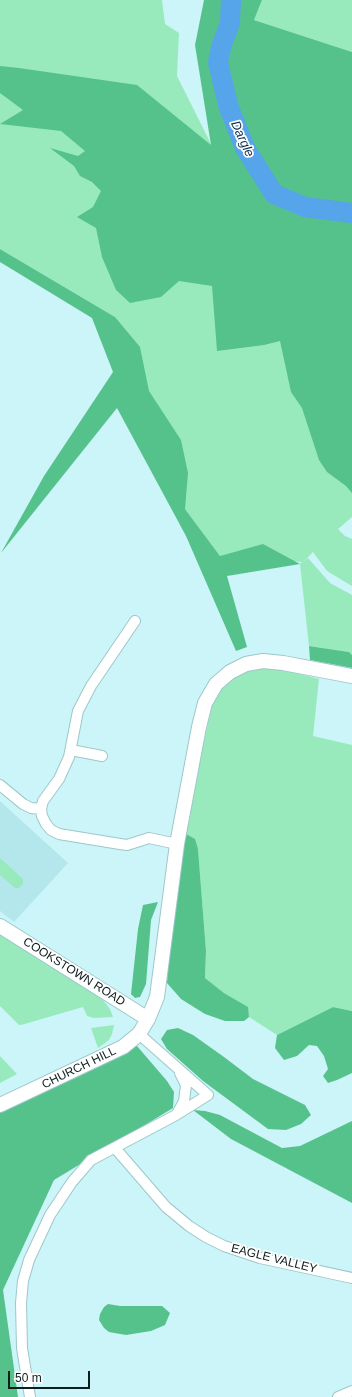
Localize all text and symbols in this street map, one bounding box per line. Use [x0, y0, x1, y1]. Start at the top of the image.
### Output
water label: Dargle [227, 118, 257, 160]
street label: COOKSTOWN ROAD [20, 935, 128, 1009]
street label: CHURCH HILL [40, 1044, 118, 1092]
street label: EAGLE VALLEY [230, 1241, 318, 1277]
scale bar [10, 1363, 92, 1389]
text: 50 m [15, 1371, 42, 1385]

